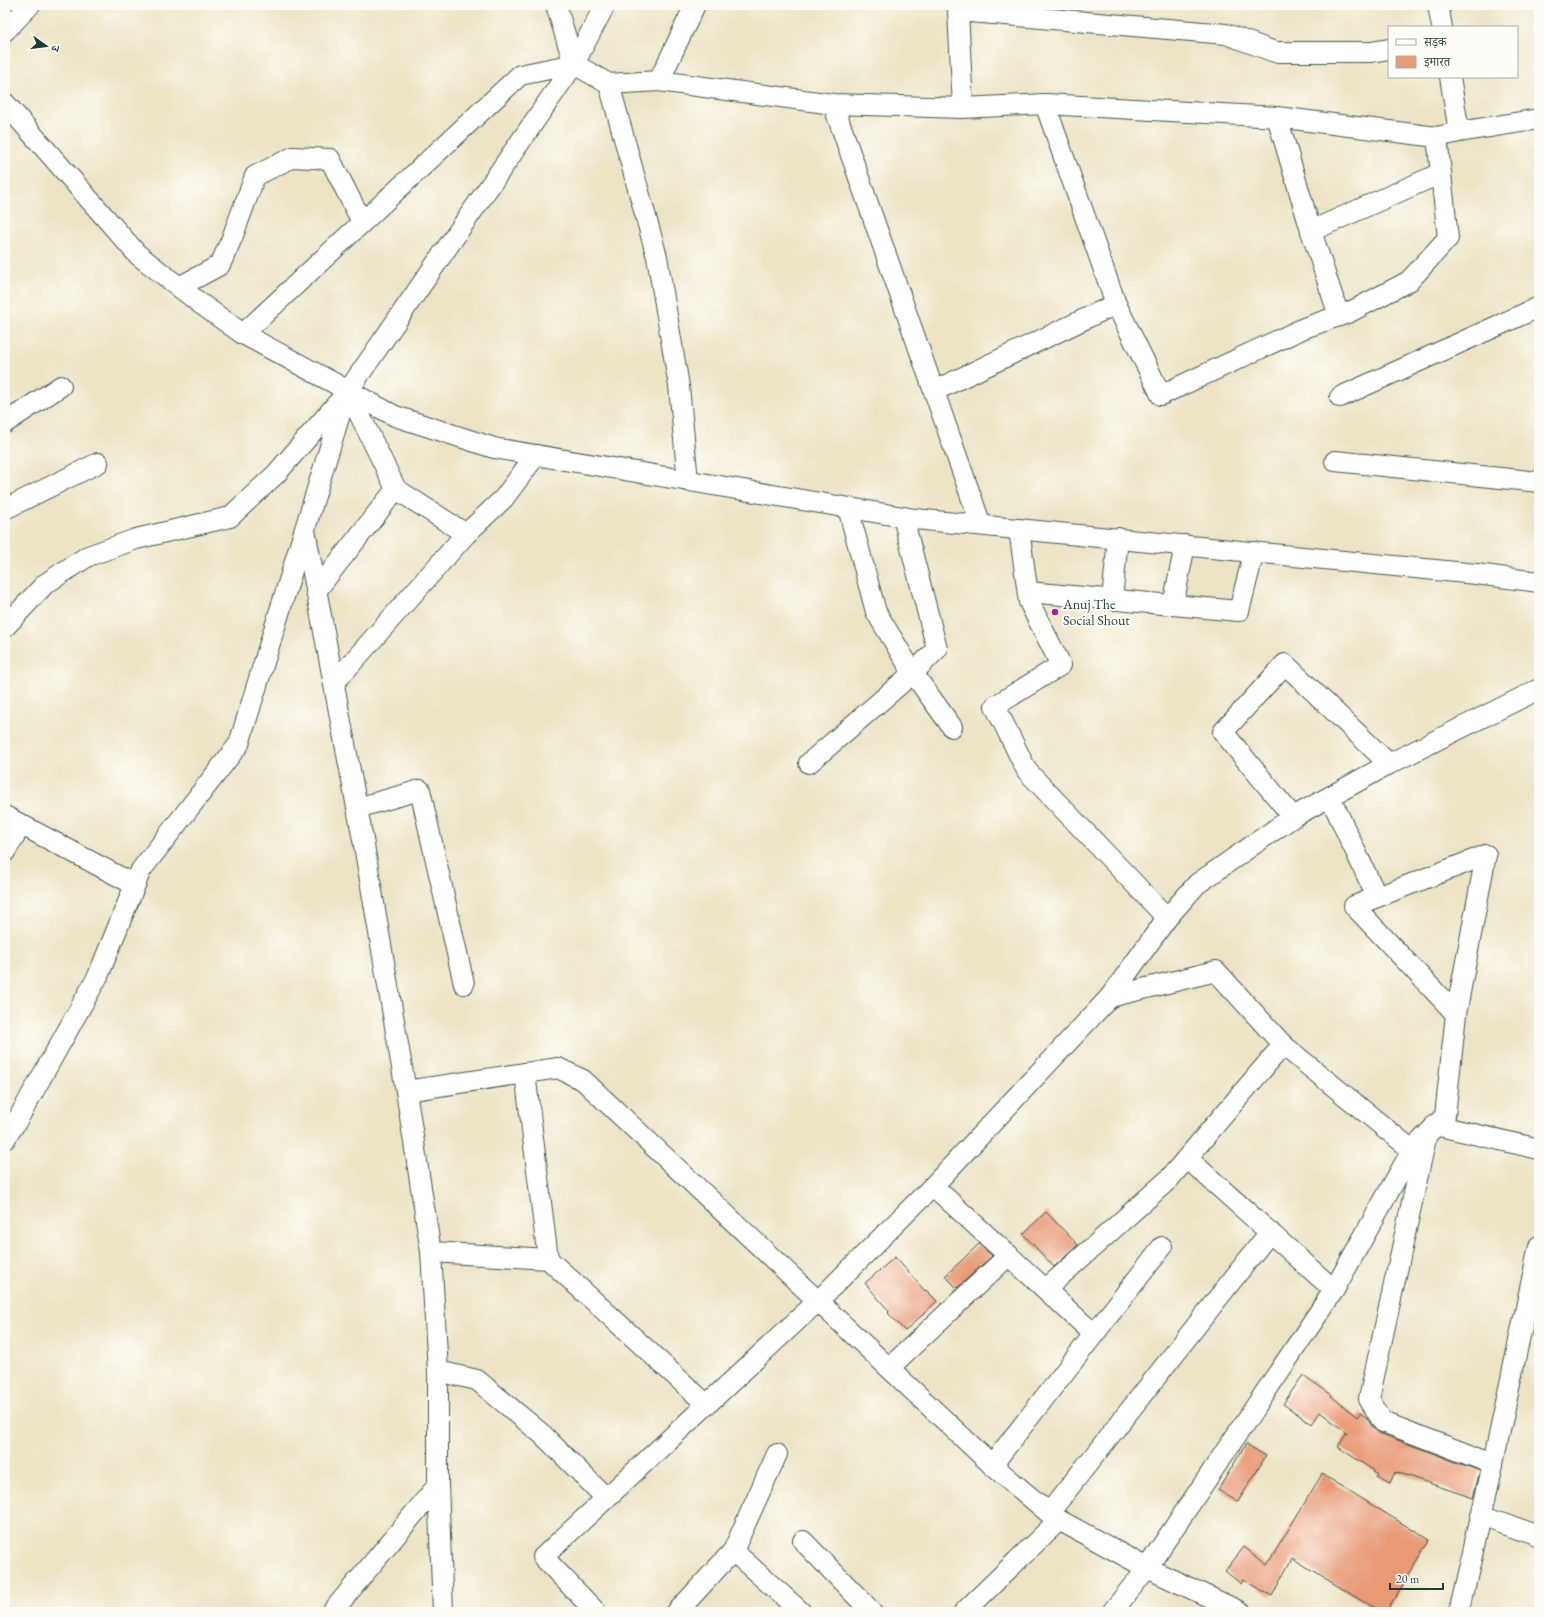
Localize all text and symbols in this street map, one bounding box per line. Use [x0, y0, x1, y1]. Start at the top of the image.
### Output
north arrow [26, 26, 66, 66]
legend [1388, 26, 1518, 78]
text: सड़क [1423, 34, 1448, 50]
text: उ [48, 43, 63, 54]
text: इमारत [1423, 54, 1451, 70]
place label: Anuj The Social Shout [1062, 595, 1130, 629]
marker: Anuj The Social Shout [1050, 607, 1060, 617]
scale bar [1390, 1565, 1443, 1591]
text: 20 m [1396, 1571, 1420, 1587]

